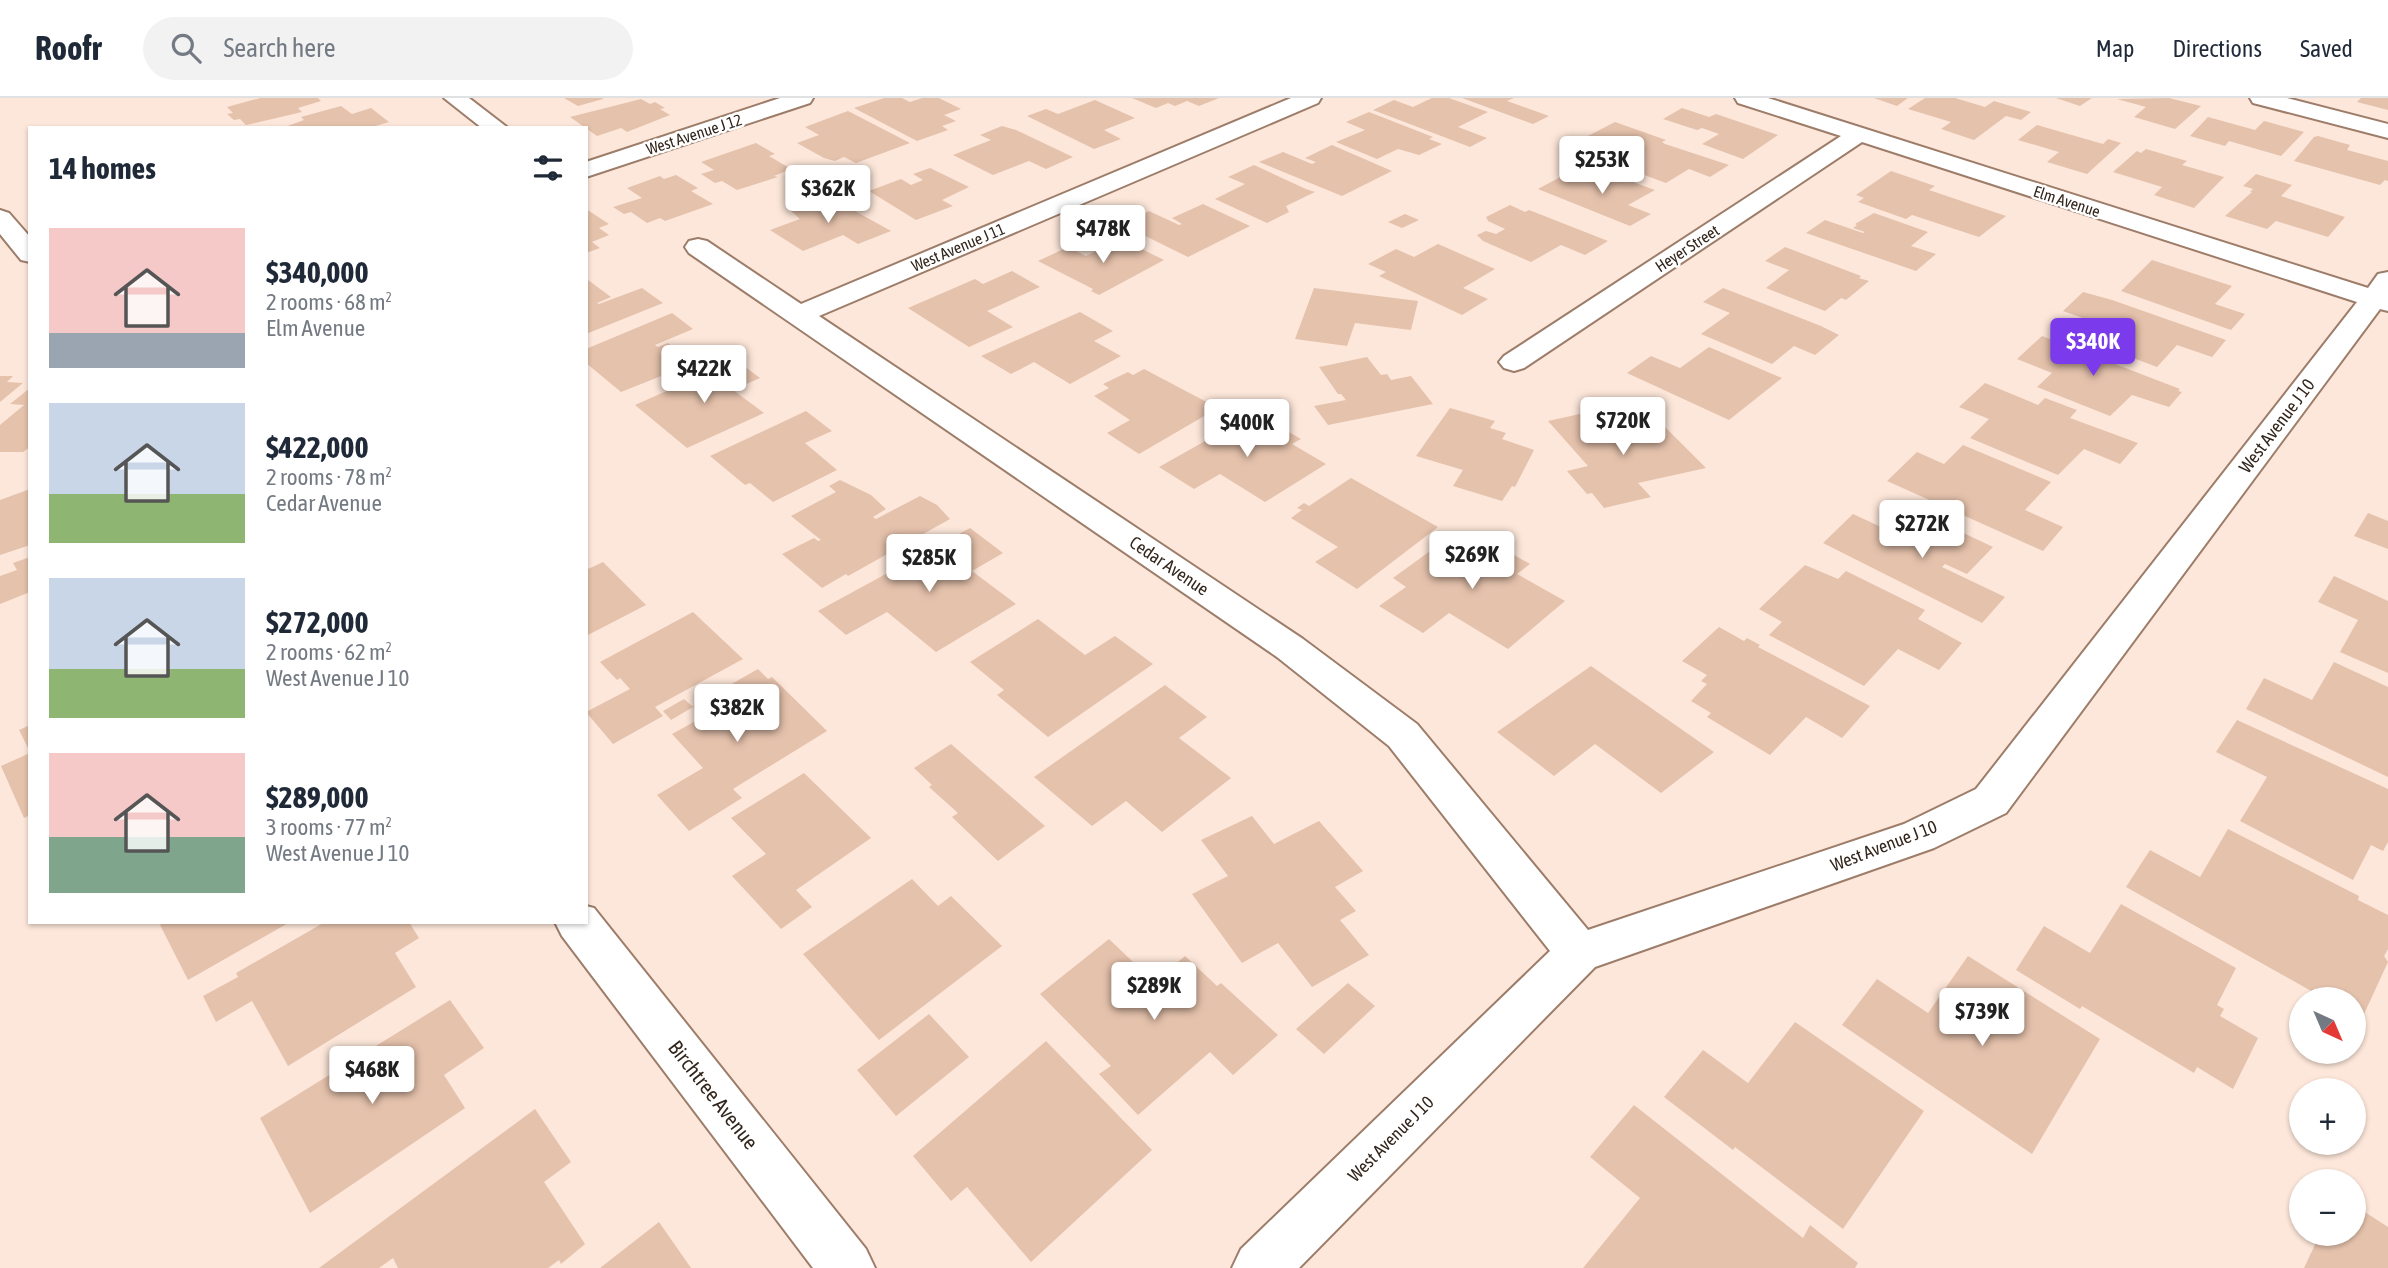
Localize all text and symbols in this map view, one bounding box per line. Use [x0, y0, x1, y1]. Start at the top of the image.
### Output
search box [143, 17, 633, 80]
text: Roofr [35, 29, 101, 67]
icon: search [167, 29, 205, 67]
text: Search here [223, 33, 336, 63]
text: Map [2096, 35, 2134, 62]
text: Directions [2172, 35, 2262, 62]
text: Saved [2300, 35, 2353, 62]
street label: West Avenue J 12 [644, 110, 744, 158]
pin: $253K [1553, 136, 1651, 196]
text: $253K [1575, 146, 1629, 172]
icon: filters [529, 149, 567, 187]
text: 14 homes [49, 151, 156, 185]
pin: $362K [779, 166, 877, 225]
text: $362K [801, 175, 855, 201]
street label: Elm Avenue [2031, 182, 2103, 220]
pin: $478K [1054, 206, 1152, 265]
text: $478K [1076, 215, 1130, 241]
street label: West Avenue J 11 [909, 219, 1007, 275]
street label: Heyer Street [1652, 221, 1723, 276]
text: $340,000 [266, 255, 369, 289]
icon: home [105, 256, 189, 340]
text: 2 rooms · 68 m² [266, 289, 392, 315]
text: Elm Avenue [266, 315, 365, 341]
pin: $340K [2044, 318, 2142, 378]
text: $340K [2066, 328, 2120, 354]
pin: $422K [655, 345, 753, 405]
text: $422K [677, 355, 731, 381]
street label: West Avenue J 10 [2234, 375, 2319, 477]
pin: $720K [1574, 398, 1672, 457]
pin: $400K [1198, 400, 1296, 459]
text: $720K [1596, 407, 1650, 433]
text: $400K [1220, 409, 1274, 435]
text: $422,000 [266, 430, 369, 464]
icon: home [105, 431, 189, 515]
text: 2 rooms · 78 m² [266, 464, 392, 490]
text: Cedar Avenue [266, 490, 382, 516]
pin: $272K [1873, 500, 1971, 560]
text: $272K [1895, 510, 1949, 536]
street label: Cedar Avenue [1126, 532, 1213, 600]
pin: $269K [1423, 532, 1521, 591]
pin: $285K [880, 534, 978, 594]
text: $269K [1445, 541, 1499, 567]
text: $285K [902, 544, 956, 570]
text: $272,000 [266, 605, 369, 639]
icon: home [105, 606, 189, 690]
text: 2 rooms · 62 m² [266, 639, 392, 665]
text: West Avenue J 10 [266, 665, 409, 691]
pin: $382K [688, 684, 786, 744]
text: $382K [710, 694, 764, 720]
text: $289,000 [266, 780, 369, 814]
icon: home [105, 781, 189, 865]
text: 3 rooms · 77 m² [266, 814, 392, 840]
street label: West Avenue J 10 [1828, 816, 1940, 875]
text: West Avenue J 10 [266, 840, 409, 866]
pin: $289K [1105, 962, 1203, 1022]
text: $289K [1127, 972, 1181, 998]
north arrow [2289, 987, 2366, 1064]
map controls [2289, 987, 2366, 1246]
pin: $739K [1933, 988, 2031, 1048]
text: $739K [1955, 998, 2009, 1024]
street label: Birchtree Avenue [664, 1035, 764, 1153]
pin: $468K [323, 1046, 421, 1106]
text: $468K [345, 1056, 399, 1082]
button: + [2289, 1078, 2366, 1155]
street label: West Avenue J 10 [1344, 1092, 1438, 1186]
button: − [2289, 1169, 2366, 1246]

